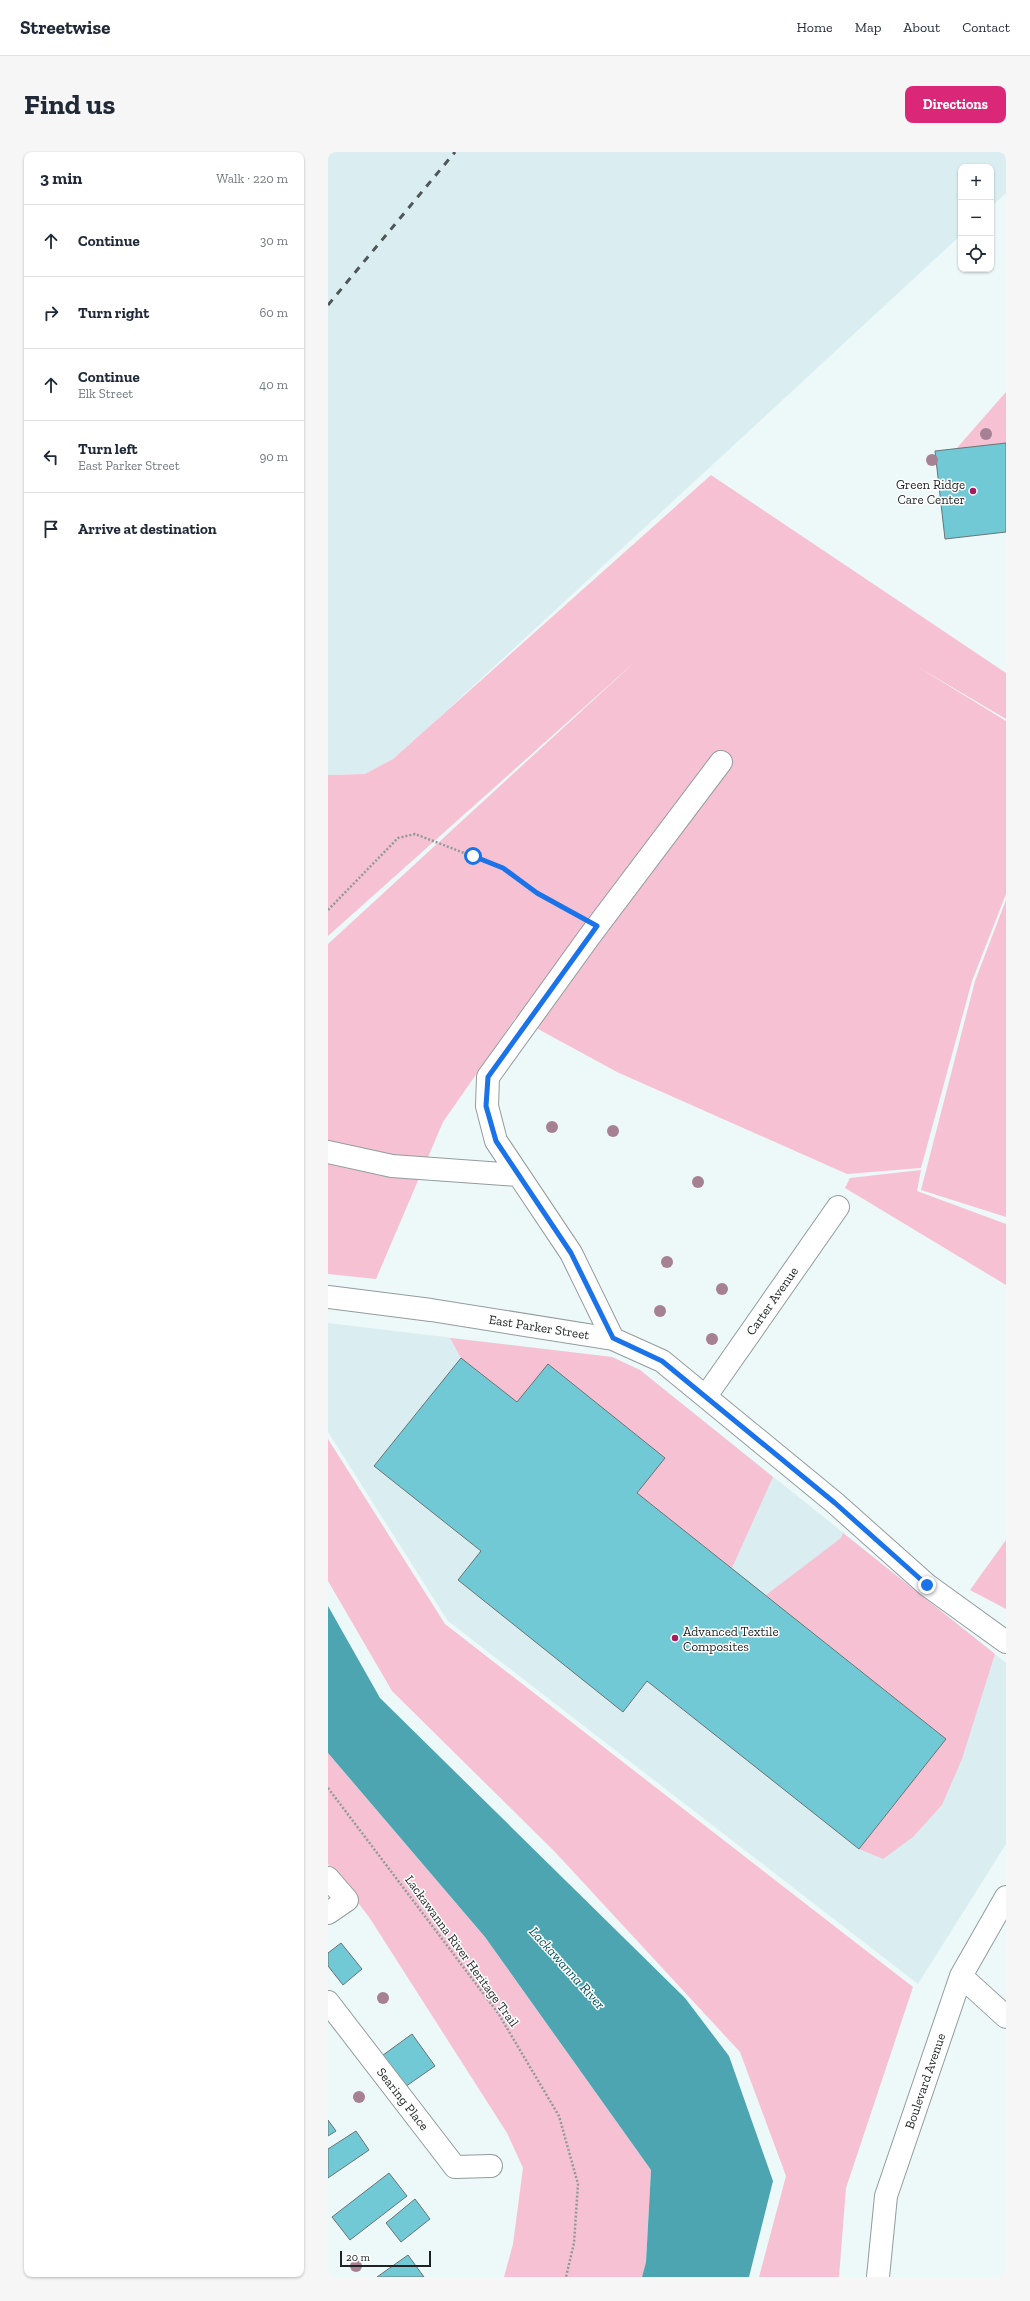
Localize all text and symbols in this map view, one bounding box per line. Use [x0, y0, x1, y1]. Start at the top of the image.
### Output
text: Streetwise [20, 16, 110, 39]
text: Home [797, 19, 833, 36]
text: Map [855, 19, 881, 36]
text: About [903, 19, 940, 36]
text: Contact [962, 19, 1010, 36]
button: Directions [905, 86, 1006, 123]
text: Find us [24, 88, 115, 121]
map controls [958, 164, 994, 272]
button: + [958, 164, 994, 200]
text: 3 min [40, 168, 82, 188]
text: Walk · 220 m [216, 171, 288, 186]
button: − [958, 200, 994, 236]
icon: ahead [40, 230, 62, 252]
text: Continue [78, 232, 140, 250]
text: 30 m [260, 233, 288, 248]
button: locate [958, 236, 994, 272]
icon: right [40, 302, 62, 324]
text: Turn right [78, 304, 149, 322]
text: 60 m [259, 305, 288, 320]
text: Continue [78, 368, 140, 386]
icon: ahead [40, 374, 62, 396]
text: 40 m [259, 377, 288, 392]
text: Elk Street [78, 386, 133, 401]
text: Turn left [78, 440, 138, 458]
icon: left [40, 446, 62, 468]
text: 90 m [259, 449, 288, 464]
text: East Parker Street [78, 458, 180, 473]
place label: Green Ridge Care Center [896, 477, 965, 507]
marker: Green Ridge Care Center [968, 486, 978, 496]
icon: arrive [40, 518, 62, 540]
text: Arrive at destination [78, 520, 217, 538]
route start [464, 847, 482, 865]
street label: Carter Avenue [743, 1264, 801, 1338]
street label: East Parker Street [488, 1312, 590, 1342]
route end [918, 1576, 936, 1594]
place label: Advanced Textile Composites [683, 1624, 779, 1654]
marker: Advanced Textile Composites [670, 1633, 680, 1643]
street label: Lackawanna River Heritage Trail [402, 1872, 522, 2030]
water label: Lackawanna River [526, 1923, 609, 2013]
street label: Boulevard Avenue [902, 2031, 948, 2131]
street label: Searing Place [374, 2065, 432, 2133]
scale bar [340, 2249, 431, 2268]
text: 20 m [346, 2251, 370, 2264]

